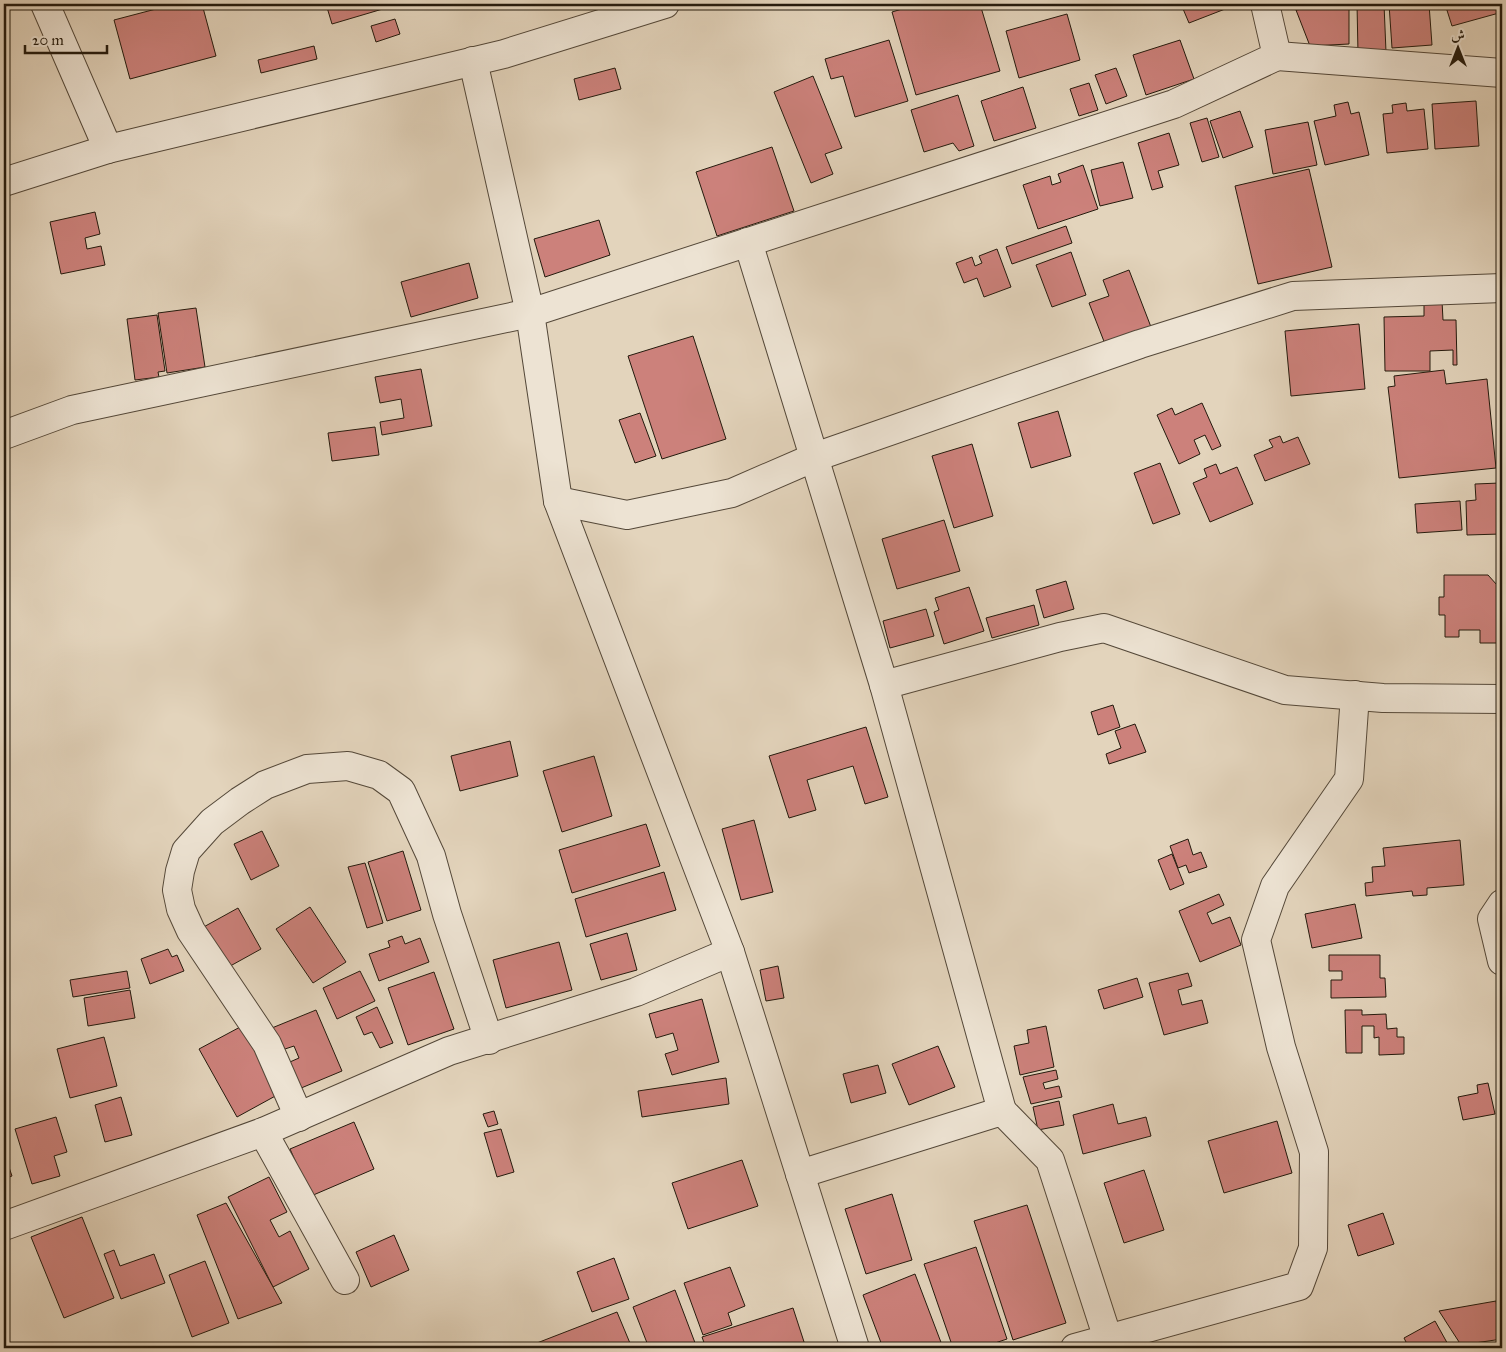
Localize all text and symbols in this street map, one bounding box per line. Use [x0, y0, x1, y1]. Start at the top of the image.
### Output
scale bar [25, 22, 108, 54]
north arrow [1434, 22, 1484, 72]
text: ش [1451, 27, 1465, 44]
text: 20 m [32, 31, 64, 49]

